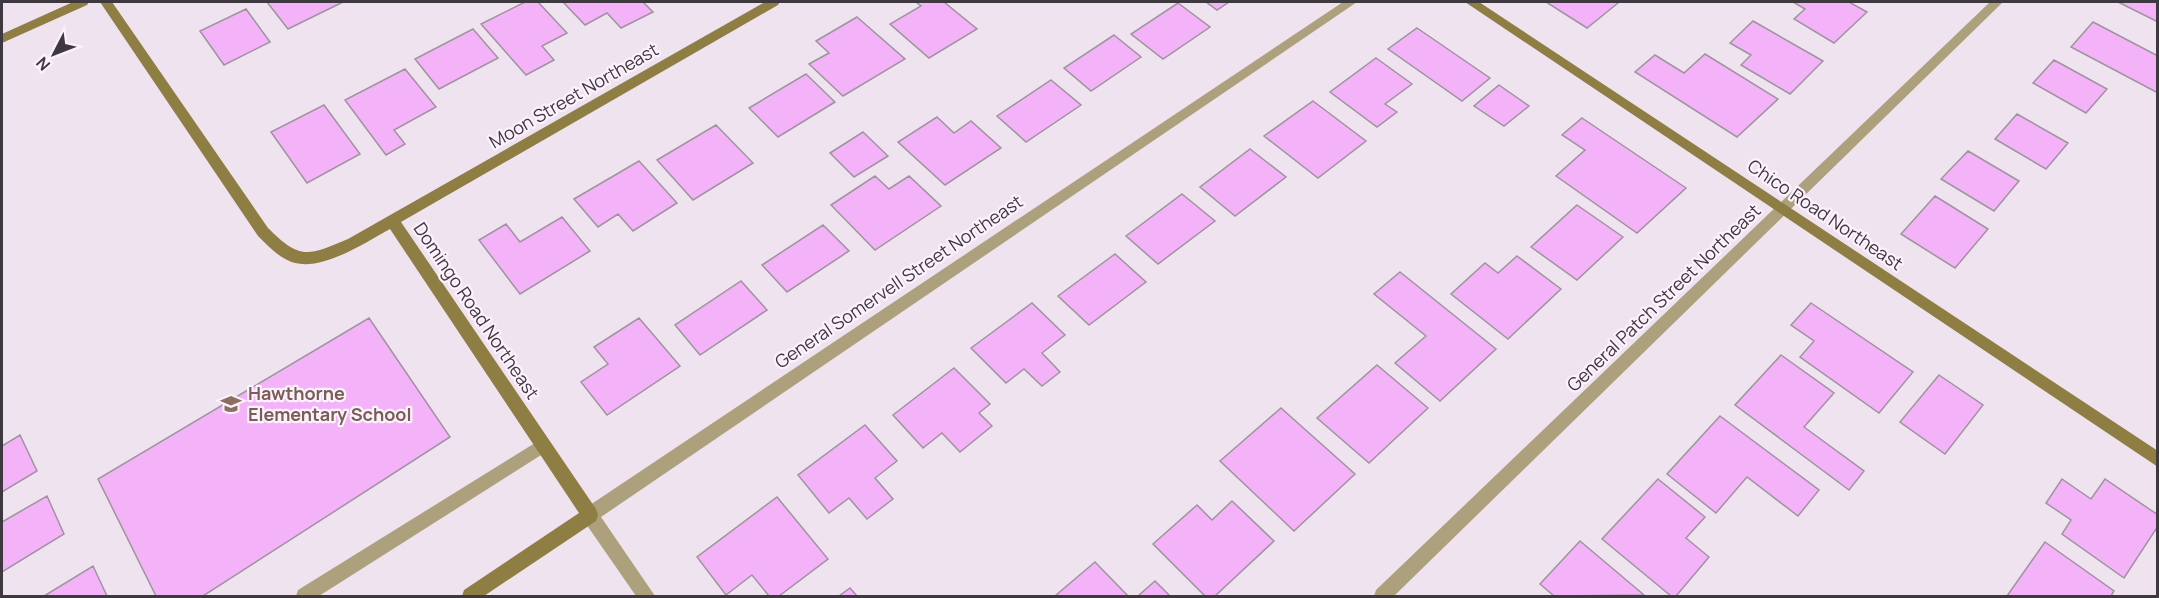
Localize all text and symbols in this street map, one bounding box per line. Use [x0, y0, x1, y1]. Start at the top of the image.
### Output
north arrow [24, 24, 84, 84]
street label: Moon Street Northeast [485, 37, 662, 153]
text: N [31, 52, 55, 76]
street label: Chico Road Northeast [1743, 153, 1908, 275]
street label: General Somervell Street Northeast [770, 189, 1027, 373]
street label: General Patch Street Northeast [1561, 198, 1765, 396]
street label: Domingo Road Northeast [409, 217, 545, 404]
place label: Hawthorne Elementary School [248, 381, 411, 426]
school or university icon: Hawthorne Elementary School [219, 392, 243, 416]

